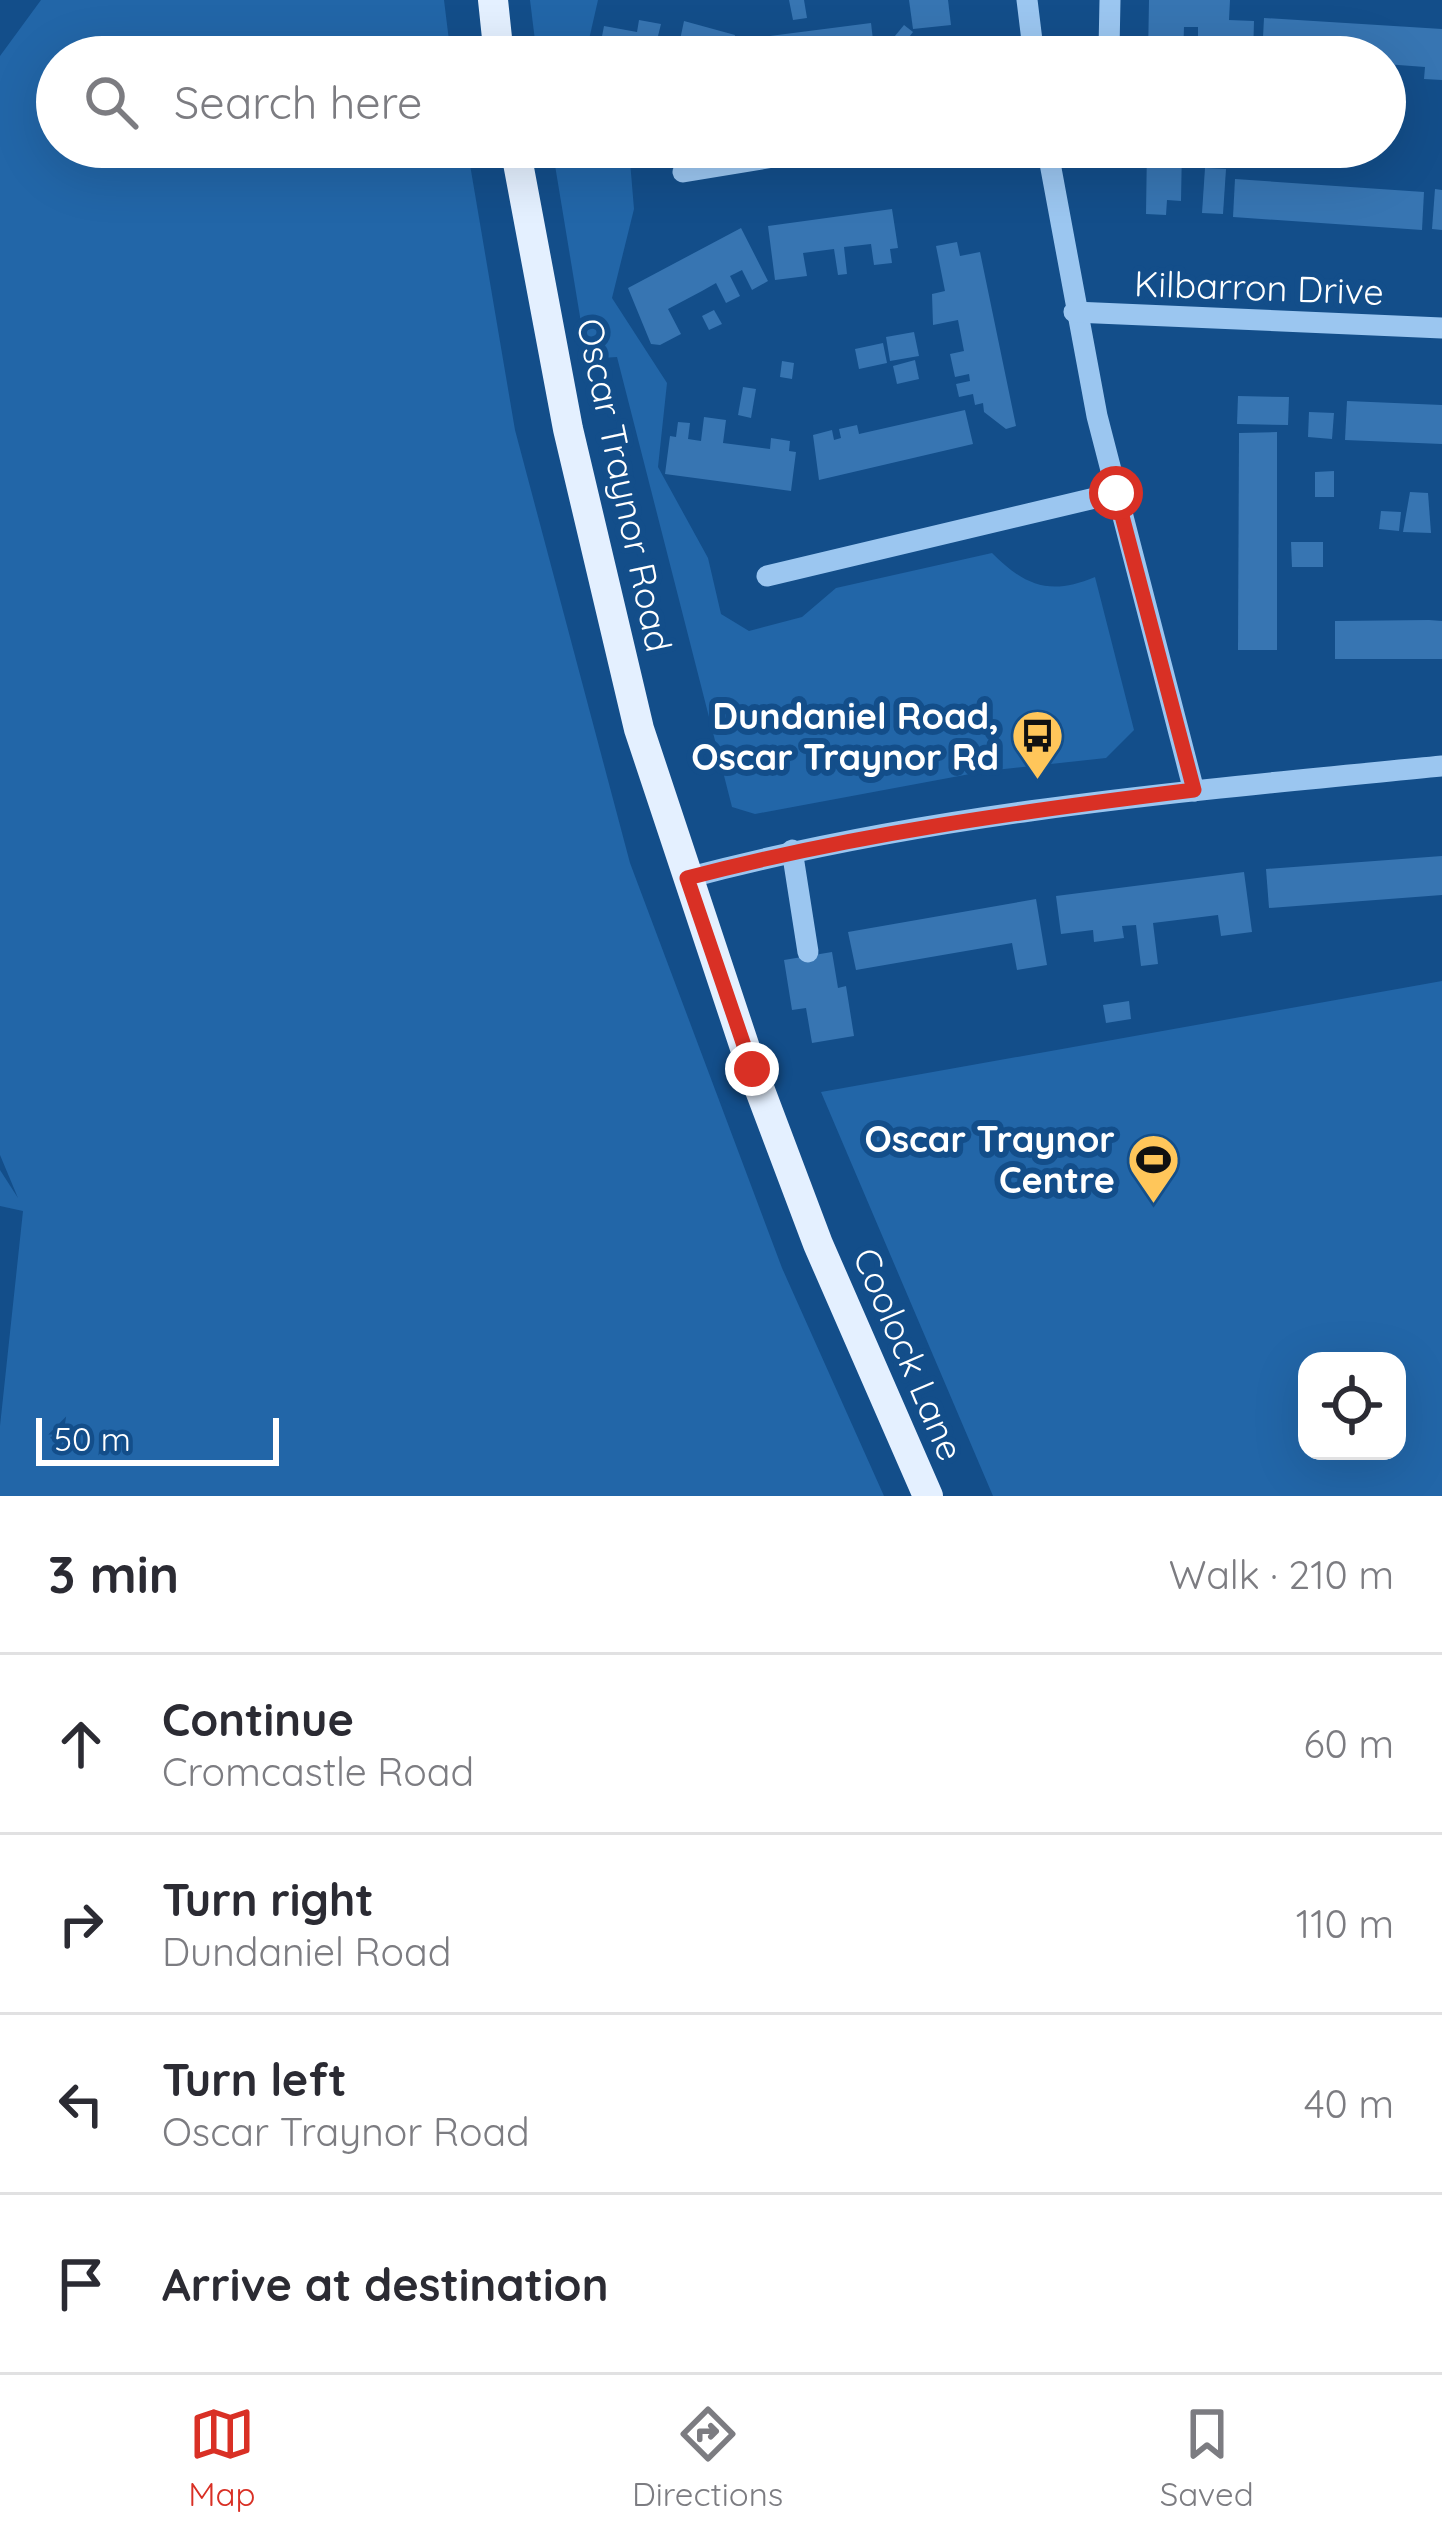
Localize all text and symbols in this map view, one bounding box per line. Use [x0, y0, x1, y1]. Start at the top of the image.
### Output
search box [36, 36, 1406, 168]
icon: search [78, 69, 144, 135]
text: Search here [174, 74, 422, 130]
street label: Kilbarron Drive [1133, 260, 1385, 314]
street label: Oscar Traynor Road [568, 314, 682, 656]
route start [1089, 466, 1143, 520]
place label: Dundaniel Road, Oscar Traynor Rd [691, 693, 999, 779]
bus stop icon: Dundaniel Road, Oscar Traynor Rd [1010, 708, 1066, 782]
route end [725, 1042, 779, 1096]
place label: Oscar Traynor Centre [864, 1116, 1115, 1202]
sports icon: Oscar Traynor Centre [1126, 1131, 1182, 1205]
street label: Coolock Lane [844, 1241, 974, 1467]
map controls [1298, 1352, 1406, 1460]
button: locate [1298, 1352, 1406, 1460]
scale bar [36, 1412, 279, 1465]
text: 50 m [54, 1418, 131, 1459]
text: 3 min [48, 1542, 179, 1606]
text: Walk · 210 m [1169, 1550, 1394, 1599]
text: Continue [162, 1691, 354, 1747]
icon: ahead [48, 1711, 114, 1777]
text: 60 m [1304, 1719, 1394, 1768]
text: Cromcastle Road [162, 1747, 474, 1796]
text: Turn right [162, 1871, 374, 1927]
icon: right [48, 1891, 114, 1957]
text: 110 m [1296, 1899, 1394, 1948]
text: Dundaniel Road [162, 1927, 451, 1976]
text: Turn left [162, 2051, 347, 2107]
icon: left [48, 2071, 114, 2137]
text: 40 m [1304, 2079, 1394, 2128]
text: Oscar Traynor Road [162, 2107, 530, 2156]
icon: arrive [48, 2251, 114, 2317]
text: Arrive at destination [162, 2256, 608, 2312]
tab: Map [188, 2401, 256, 2514]
tab: Directions [632, 2401, 783, 2514]
tab: Saved [1160, 2401, 1254, 2514]

